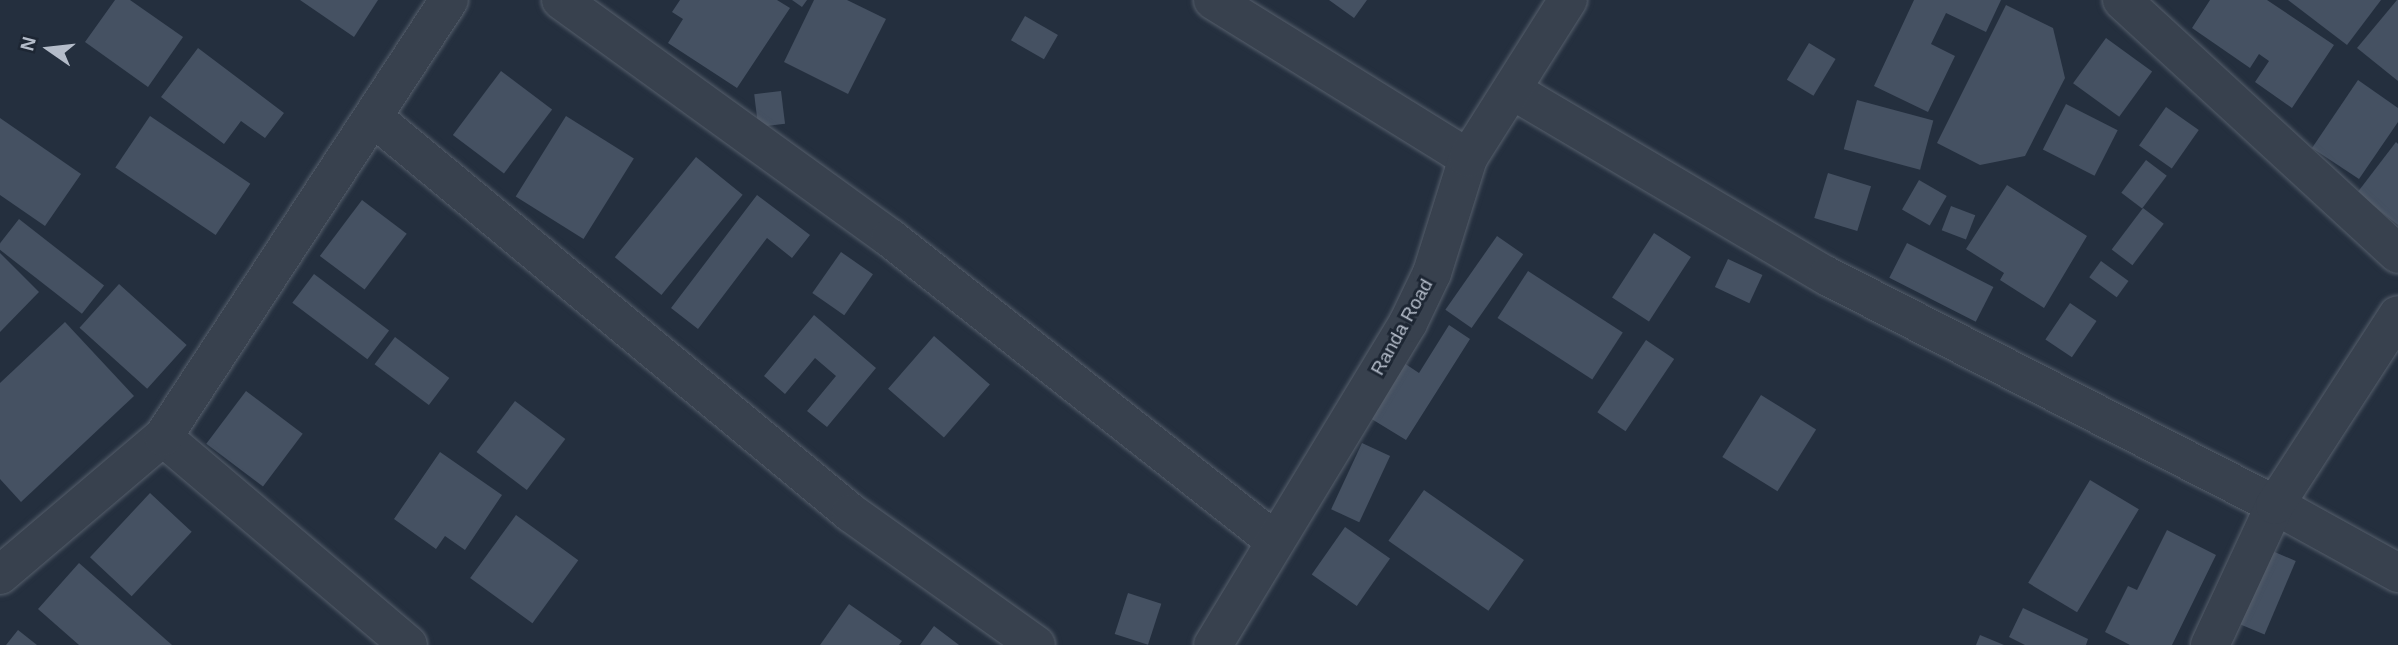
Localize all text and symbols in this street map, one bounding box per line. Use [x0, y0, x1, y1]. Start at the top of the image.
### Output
north arrow [14, 14, 84, 84]
text: N [16, 35, 40, 53]
street label: Randa Road [1366, 275, 1438, 379]

